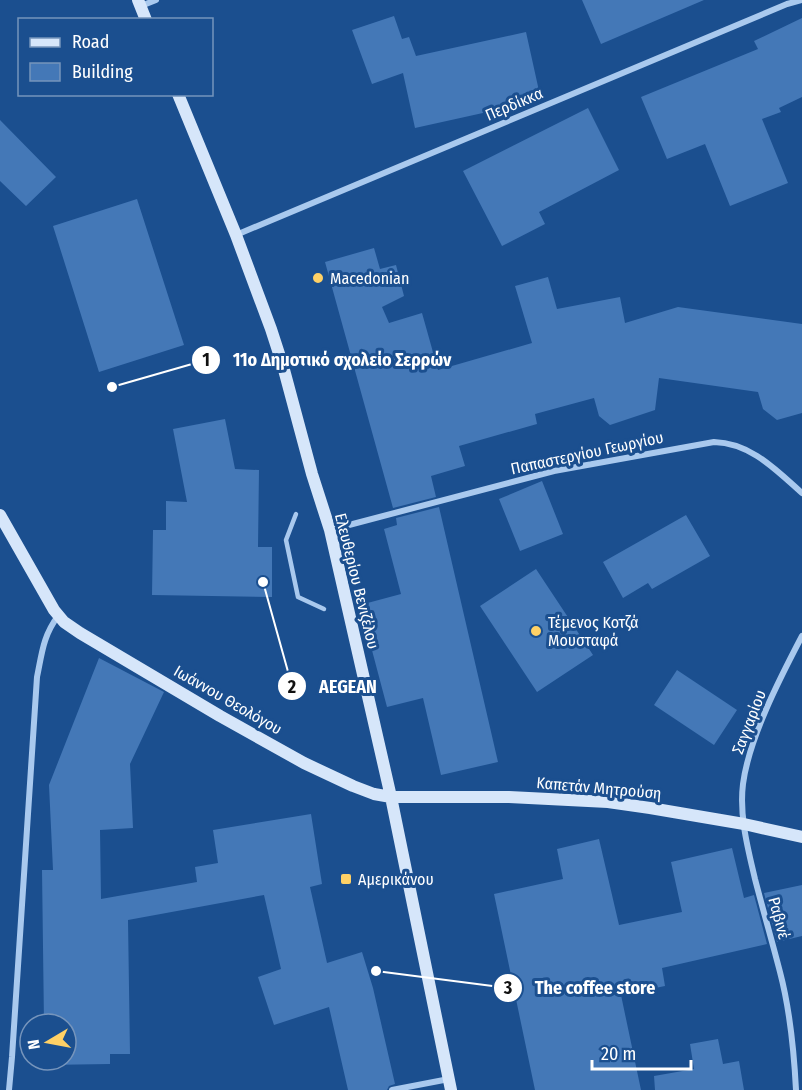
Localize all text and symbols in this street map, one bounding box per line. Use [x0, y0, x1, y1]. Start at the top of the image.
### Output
legend [18, 18, 213, 96]
text: Road [72, 31, 109, 53]
text: Building [72, 61, 133, 83]
street label: Περδίκκα [482, 83, 546, 125]
place label: Macedonian [330, 269, 409, 288]
marker: Macedonian [311, 271, 325, 285]
callout: 11ο Δημοτικό σχολείο Σερρών [191, 342, 464, 378]
text: 1 [202, 349, 210, 371]
text: 11ο Δημοτικό σχολείο Σερρών [233, 349, 452, 371]
street label: Παπαστεργίου Γεωργίου [509, 428, 665, 478]
street label: Ελευθερίου Βενιζέλου [331, 511, 383, 651]
place label: Τέμενος Κοτζά Μουσταφά [548, 613, 639, 650]
marker: Τέμενος Κοτζά Μουσταφά [529, 624, 543, 638]
street label: Ιωάννου Θεολόγου [171, 661, 285, 739]
callout: AEGEAN [277, 668, 389, 704]
text: 2 [287, 676, 296, 698]
text: AEGEAN [318, 676, 377, 698]
street label: Σαγγαρίου [728, 687, 770, 757]
street label: Καπετάν Μητρούση [536, 773, 662, 803]
place label: Αμερικάνου [358, 870, 434, 889]
marker: Αμερικάνου [339, 872, 353, 886]
street label: Ραβινέ [764, 895, 794, 941]
callout: The coffee store [493, 970, 667, 1006]
text: 3 [503, 977, 513, 999]
text: The coffee store [535, 977, 655, 999]
north arrow [18, 1012, 78, 1072]
scale bar [592, 1033, 691, 1071]
text: N [24, 1038, 44, 1051]
text: 20 m [601, 1043, 636, 1065]

